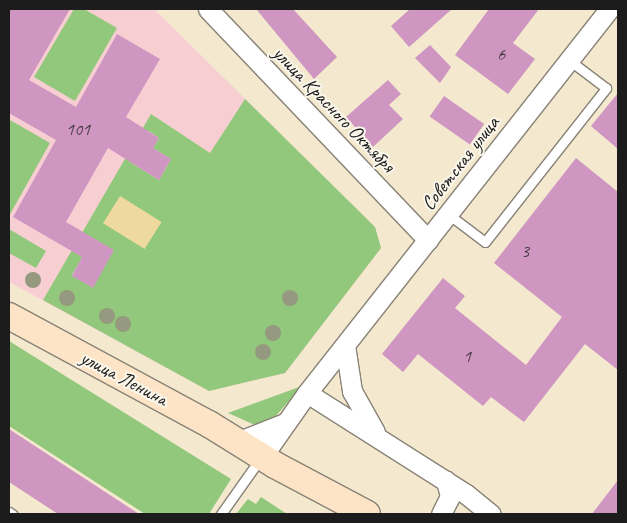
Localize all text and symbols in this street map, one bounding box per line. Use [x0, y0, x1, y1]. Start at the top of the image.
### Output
street label: улица Красного Октября [268, 41, 400, 177]
house number: 6 [497, 43, 505, 65]
street label: Советская улица [415, 110, 505, 216]
house number: 101 [66, 118, 90, 140]
house number: 3 [521, 240, 529, 262]
street label: улица Ленина [77, 345, 171, 411]
house number: 1 [463, 345, 471, 367]

